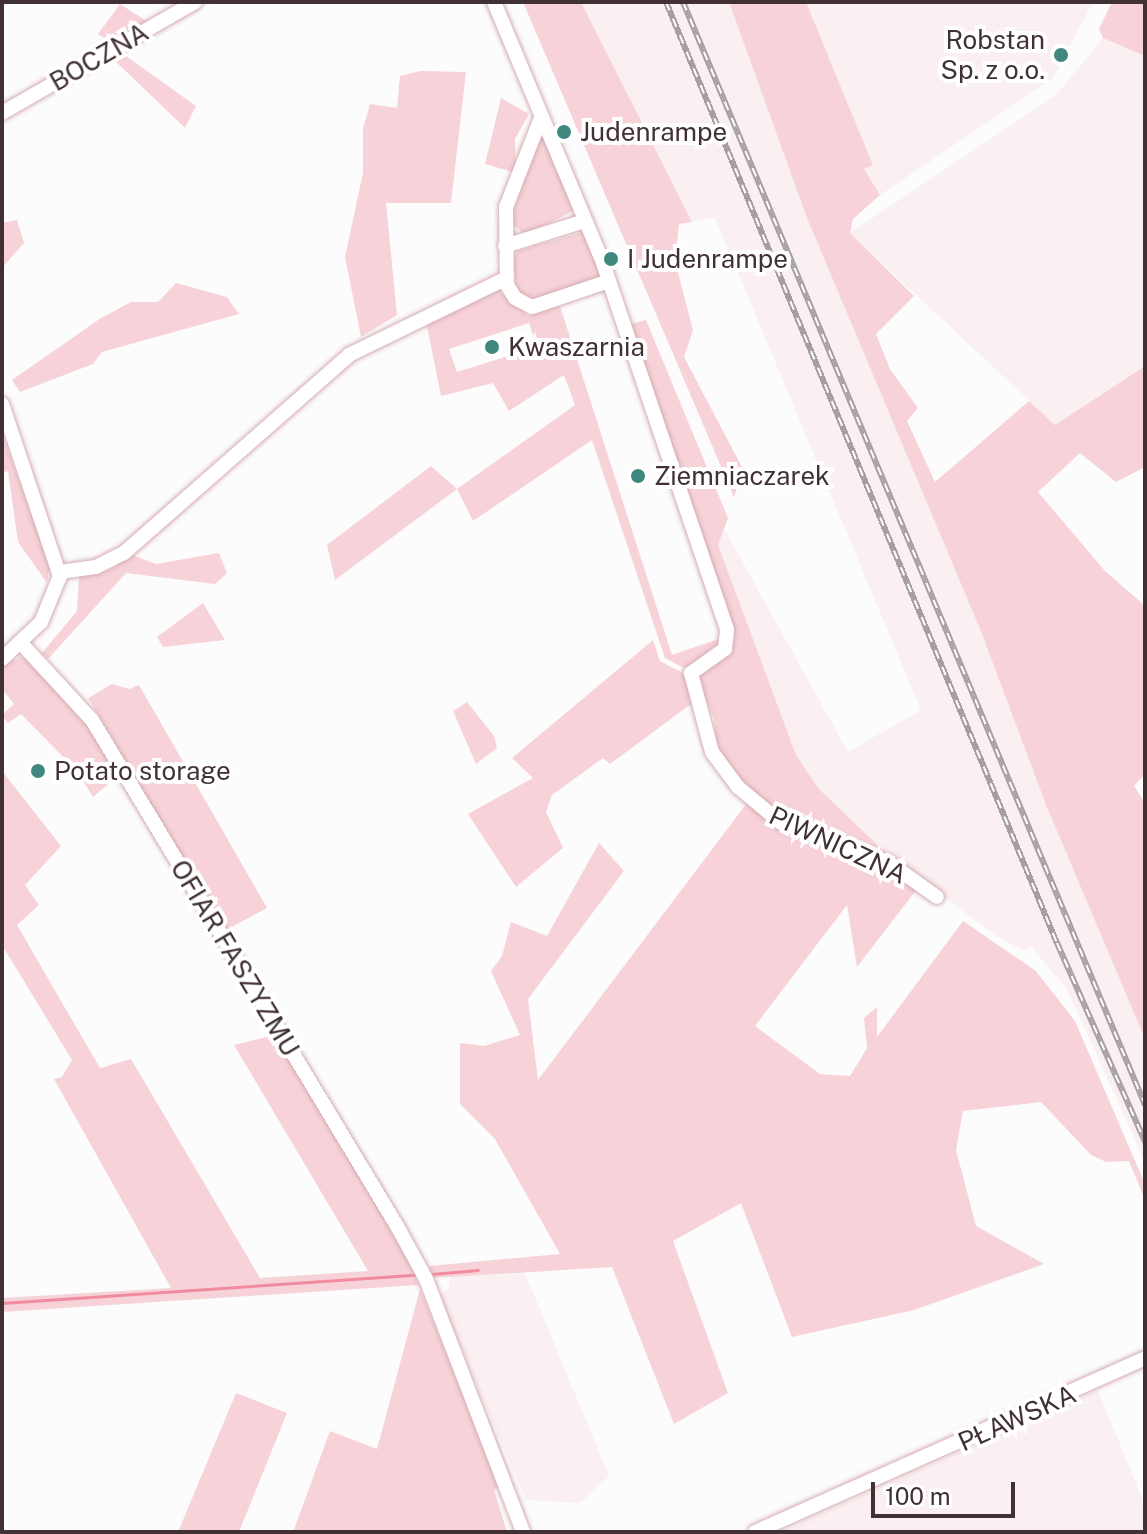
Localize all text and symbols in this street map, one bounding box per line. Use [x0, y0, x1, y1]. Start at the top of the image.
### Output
street label: BOCZNA [44, 16, 154, 98]
place label: Robstan Sp. z o.o. [940, 24, 1045, 86]
marker: Robstan Sp. z o.o. [1052, 46, 1070, 64]
place label: Judenrampe [580, 116, 727, 148]
marker: Judenrampe [555, 123, 573, 141]
place label: I Judenrampe [627, 243, 788, 275]
marker: I Judenrampe [602, 250, 620, 268]
place label: Kwaszarnia [508, 331, 645, 363]
marker: Kwaszarnia [483, 338, 501, 356]
place label: Ziemniaczarek [654, 460, 830, 492]
marker: Ziemniaczarek [629, 467, 647, 485]
place label: Potato storage [54, 755, 231, 787]
marker: Potato storage [29, 762, 47, 780]
street label: PIWNICZNA [764, 800, 912, 890]
street label: OFIAR FASZYZMU [164, 854, 306, 1062]
street label: PŁAWSKA [953, 1378, 1081, 1458]
scale bar [875, 1466, 1019, 1516]
text: 100 m [885, 1482, 951, 1510]

